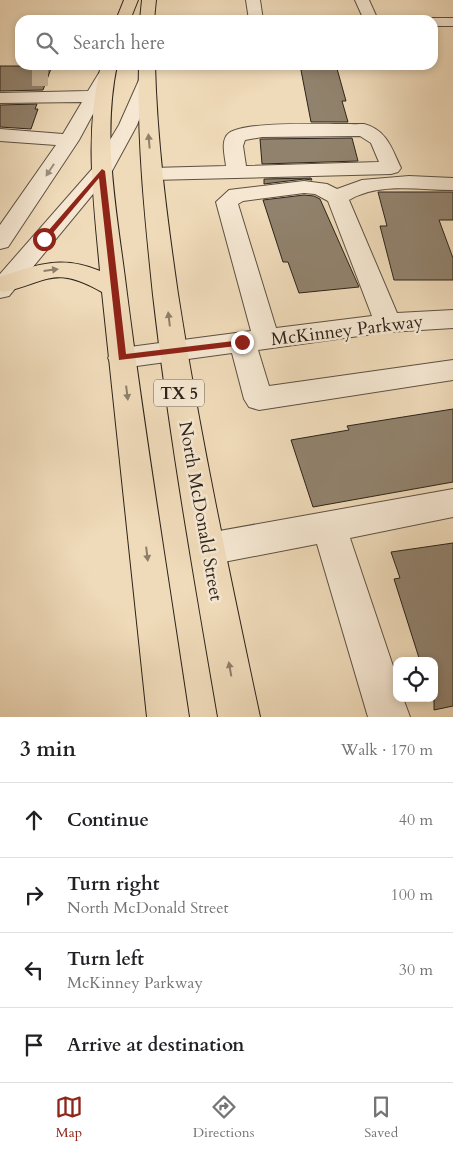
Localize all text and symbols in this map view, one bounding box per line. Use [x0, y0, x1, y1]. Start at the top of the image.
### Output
search box [15, 15, 438, 70]
icon: search [33, 29, 61, 57]
text: Search here [73, 30, 165, 56]
one-way arrow [145, 132, 153, 148]
one-way arrow [45, 163, 55, 176]
route start [33, 228, 56, 251]
one-way arrow [43, 266, 59, 274]
street label: McKinney Parkway [270, 309, 425, 352]
one-way arrow [164, 311, 172, 327]
route end [231, 331, 254, 354]
road number: TX 5 [154, 379, 204, 406]
one-way arrow [123, 386, 131, 402]
street label: North McDonald Street [172, 419, 229, 603]
one-way arrow [144, 547, 152, 563]
map controls [393, 657, 438, 702]
button: locate [393, 657, 438, 702]
one-way arrow [225, 661, 233, 677]
text: 3 min [20, 735, 76, 764]
text: Walk · 170 m [341, 739, 433, 761]
icon: ahead [20, 806, 48, 834]
text: Continue [67, 807, 149, 833]
text: 40 m [399, 809, 433, 831]
text: Turn right [67, 871, 159, 897]
icon: right [20, 881, 48, 909]
text: 100 m [391, 884, 433, 906]
text: North McDonald Street [67, 897, 229, 919]
text: Turn left [67, 946, 144, 972]
icon: left [20, 956, 48, 984]
text: 30 m [399, 959, 433, 981]
text: McKinney Parkway [67, 972, 203, 994]
icon: arrive [20, 1031, 48, 1059]
text: Arrive at destination [67, 1032, 244, 1058]
tab: Map [55, 1093, 83, 1142]
tab: Directions [193, 1093, 254, 1142]
tab: Saved [364, 1093, 398, 1142]

